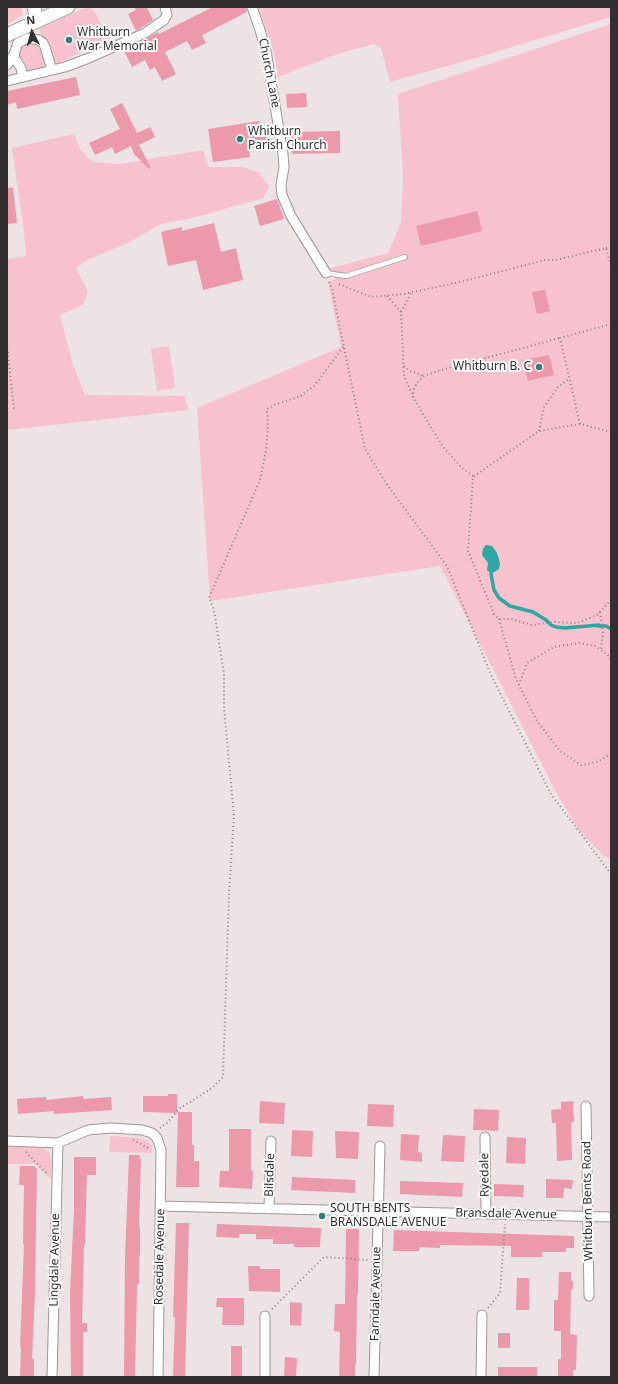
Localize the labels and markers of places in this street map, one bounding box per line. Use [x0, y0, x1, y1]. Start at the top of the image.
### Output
place label: Whitburn War Memorial [77, 26, 157, 54]
marker: Whitburn War Memorial [64, 35, 74, 45]
place label: Whitburn Parish Church [248, 125, 327, 153]
marker: Whitburn Parish Church [235, 134, 245, 144]
place label: Whitburn B. C [453, 360, 531, 374]
marker: Whitburn B. C [534, 362, 544, 372]
place label: SOUTH BENTS BRANSDALE AVENUE [330, 1202, 447, 1230]
marker: SOUTH BENTS BRANSDALE AVENUE [317, 1211, 327, 1221]

